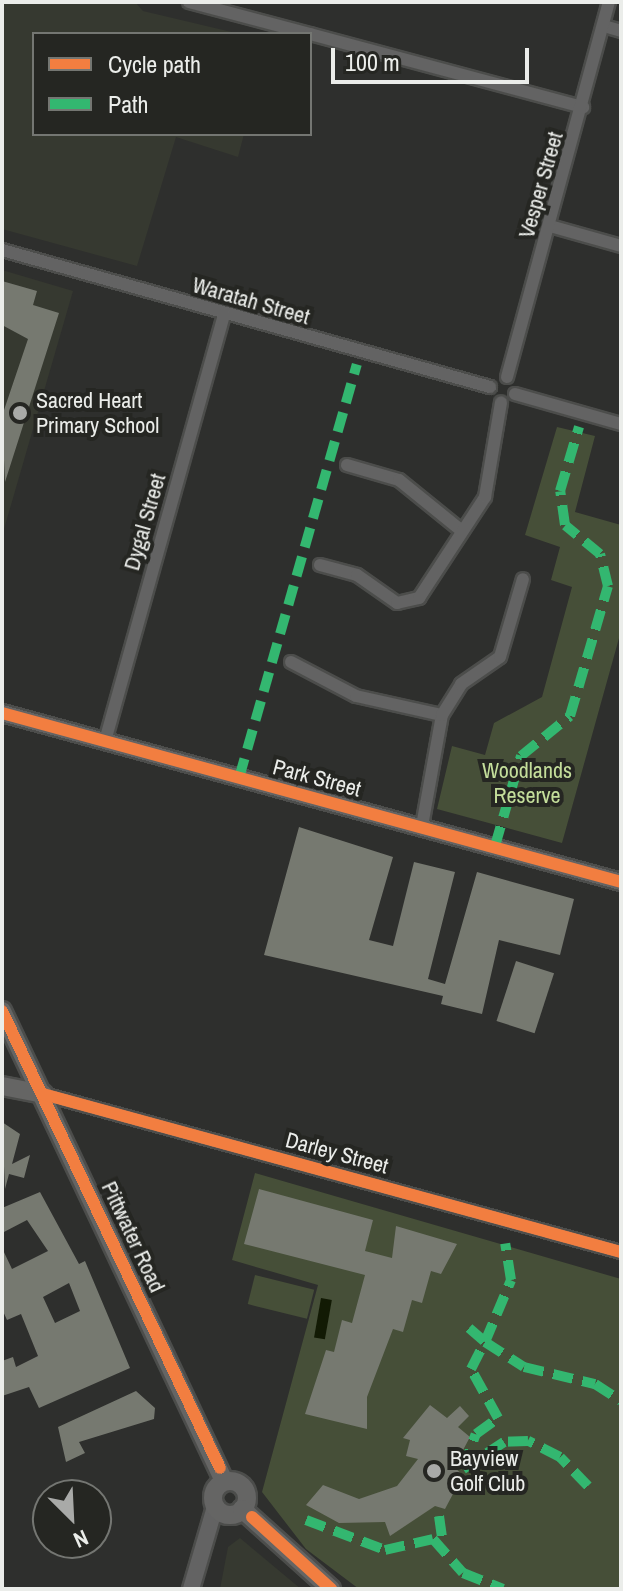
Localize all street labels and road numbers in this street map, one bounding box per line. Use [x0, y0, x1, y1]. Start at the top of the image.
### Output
street label: Vesper Street [513, 129, 569, 241]
street label: Waratah Street [189, 272, 313, 330]
street label: Dygal Street [119, 471, 171, 573]
street label: Park Street [270, 754, 364, 802]
street label: Darley Street [283, 1127, 391, 1179]
street label: Pittwater Road [96, 1177, 170, 1297]

